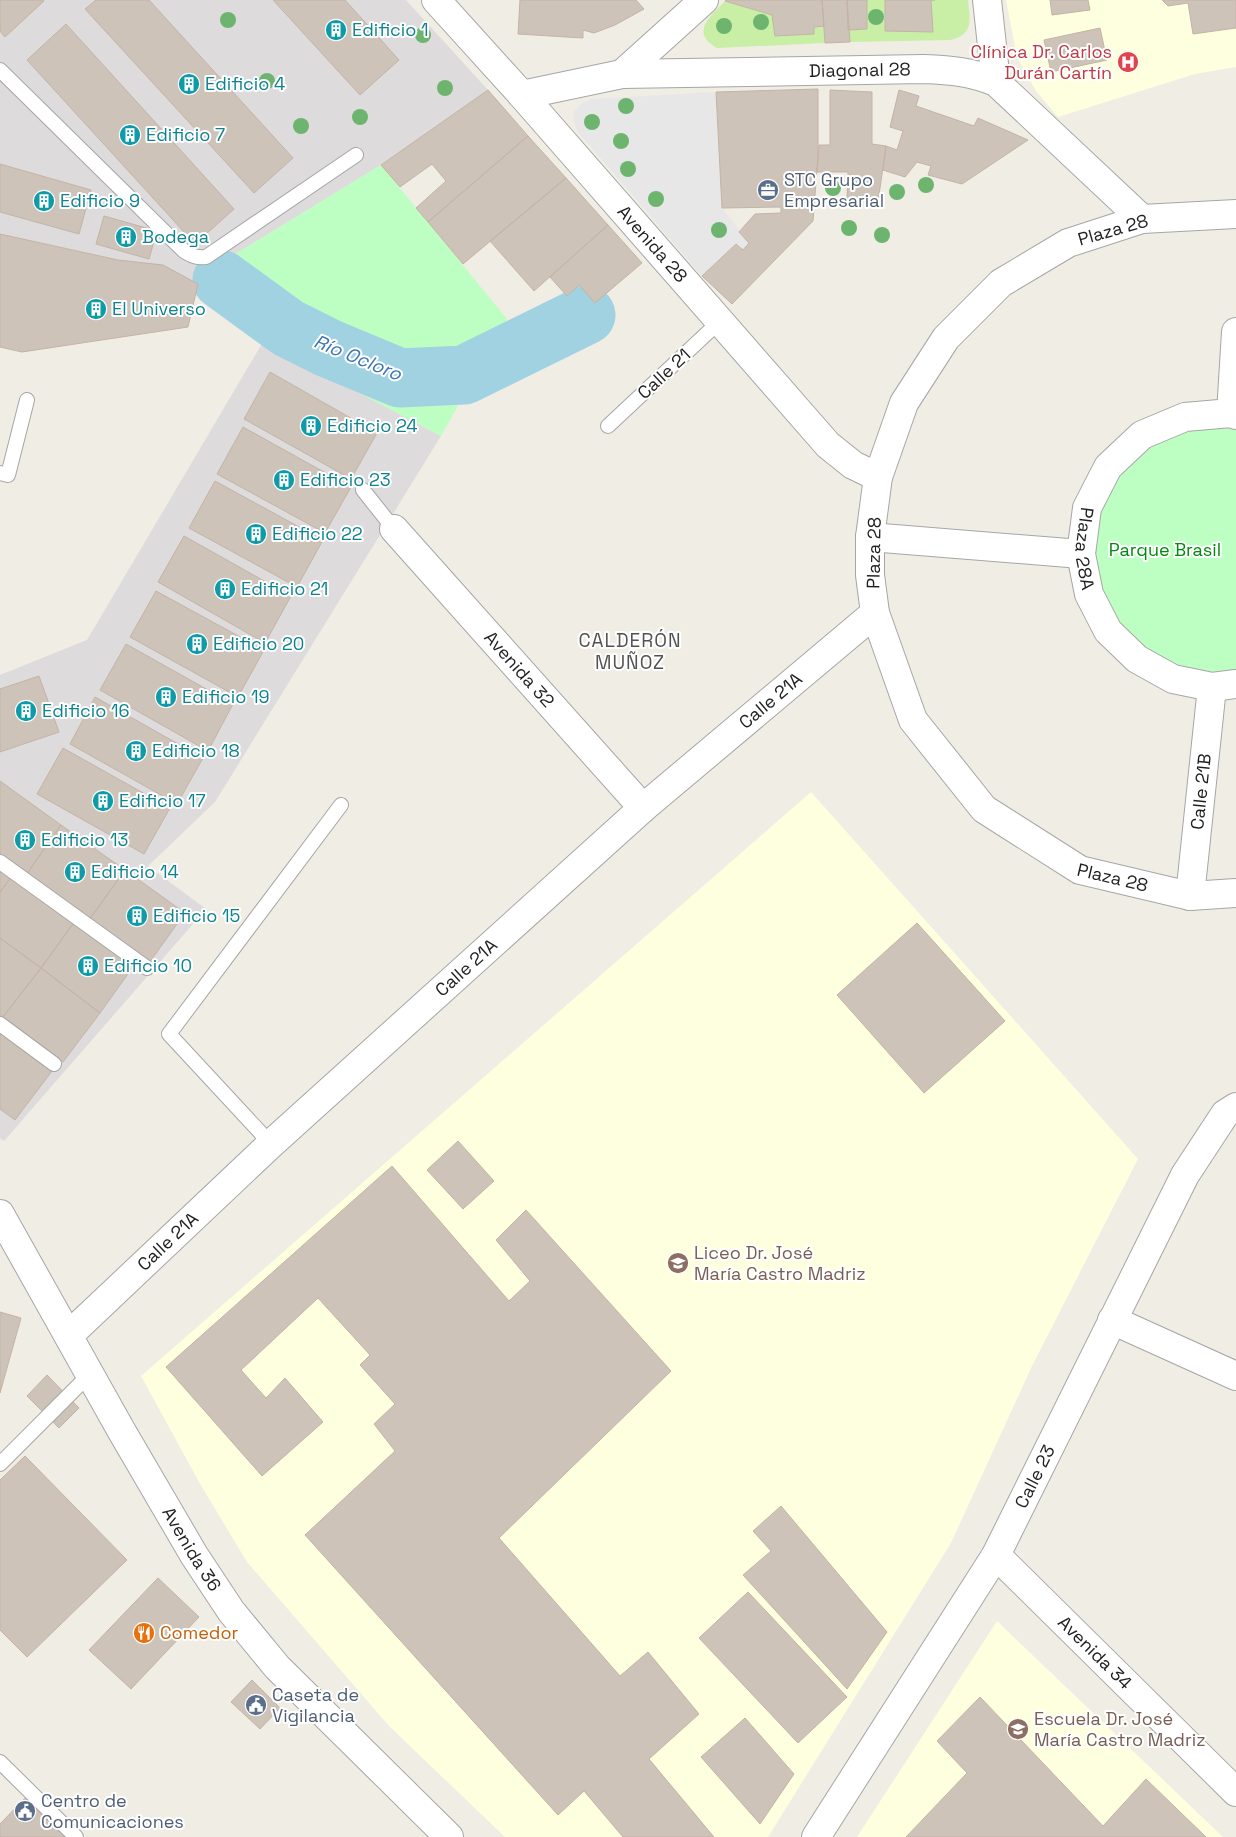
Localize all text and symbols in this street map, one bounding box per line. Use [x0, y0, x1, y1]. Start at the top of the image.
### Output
building icon: Edificio 1 [324, 18, 348, 42]
place label: Edificio 1 [352, 18, 429, 41]
place label: Clínica Dr. Carlos Durán Cartín [971, 40, 1112, 84]
hospital icon: Clínica Dr. Carlos Durán Cartín [1116, 50, 1140, 74]
street label: Diagonal 28 [809, 57, 911, 82]
building icon: Edificio 4 [177, 72, 201, 96]
place label: Edificio 4 [205, 72, 285, 95]
building icon: Edificio 7 [118, 123, 142, 147]
place label: Edificio 7 [146, 123, 225, 146]
place label: STC Grupo Empresarial [784, 168, 884, 212]
office icon: STC Grupo Empresarial [756, 178, 780, 202]
building icon: Edificio 9 [32, 189, 56, 213]
place label: Edificio 9 [60, 189, 140, 212]
street label: Avenida 28 [613, 200, 693, 287]
street label: Plaza 28 [1075, 209, 1151, 250]
building icon: Bodega [114, 225, 138, 249]
place label: Bodega [142, 225, 209, 248]
building icon: El Universo [84, 297, 108, 321]
place label: El Universo [112, 297, 206, 320]
water label: Río Ocloro [310, 329, 406, 387]
street label: Calle 21 [632, 343, 695, 404]
building icon: Edificio 24 [299, 414, 323, 438]
place label: Edificio 24 [327, 414, 418, 437]
building icon: Edificio 23 [272, 468, 296, 492]
place label: Edificio 23 [300, 468, 391, 491]
street label: Plaza 28A [1070, 506, 1100, 592]
street label: Plaza 28 [861, 517, 886, 589]
building icon: Edificio 22 [244, 522, 268, 546]
place label: Edificio 22 [272, 522, 363, 545]
park label: Parque Brasil [1109, 538, 1221, 561]
building icon: Edificio 21 [213, 577, 237, 601]
place label: Edificio 21 [241, 577, 328, 600]
street label: Avenida 32 [479, 626, 560, 712]
district label: CALDERÓN MUÑOZ [578, 628, 682, 675]
building icon: Edificio 20 [185, 632, 209, 656]
place label: Edificio 20 [213, 632, 304, 655]
street label: Calle 21A [734, 667, 807, 734]
building icon: Edificio 19 [154, 685, 178, 709]
place label: Edificio 19 [182, 685, 270, 708]
building icon: Edificio 16 [14, 699, 38, 723]
place label: Edificio 16 [42, 699, 130, 722]
building icon: Edificio 18 [124, 739, 148, 763]
place label: Edificio 18 [152, 739, 240, 762]
street label: Calle 21B [1185, 752, 1216, 831]
building icon: Edificio 17 [91, 789, 115, 813]
place label: Edificio 17 [119, 789, 206, 812]
building icon: Edificio 13 [13, 828, 37, 852]
place label: Edificio 13 [41, 828, 128, 851]
street label: Plaza 28 [1075, 858, 1150, 897]
building icon: Edificio 14 [63, 860, 87, 884]
place label: Edificio 14 [91, 860, 179, 883]
building icon: Edificio 15 [125, 904, 149, 928]
place label: Edificio 15 [153, 904, 240, 927]
street label: Calle 21A [430, 933, 502, 1001]
building icon: Edificio 10 [76, 954, 100, 978]
place label: Edificio 10 [104, 954, 192, 977]
street label: Calle 21A [132, 1207, 203, 1276]
place label: Liceo Dr. José María Castro Madriz [694, 1241, 866, 1285]
school or university icon: Liceo Dr. José María Castro Madriz [666, 1251, 690, 1275]
street label: Calle 23 [1009, 1441, 1060, 1512]
street label: Avenida 36 [157, 1502, 227, 1595]
street label: Avenida 34 [1053, 1611, 1137, 1694]
restaurant icon: Comedor [132, 1621, 156, 1645]
place label: Comedor [160, 1621, 239, 1644]
place label: Caseta de Vigilancia [272, 1683, 359, 1727]
public building icon: Caseta de Vigilancia [244, 1693, 268, 1717]
place label: Escuela Dr. José María Castro Madriz [1034, 1707, 1206, 1751]
school or university icon: Escuela Dr. José María Castro Madriz [1006, 1717, 1030, 1741]
place label: Centro de Comunicaciones [41, 1789, 184, 1833]
public building icon: Centro de Comunicaciones [13, 1799, 37, 1823]

